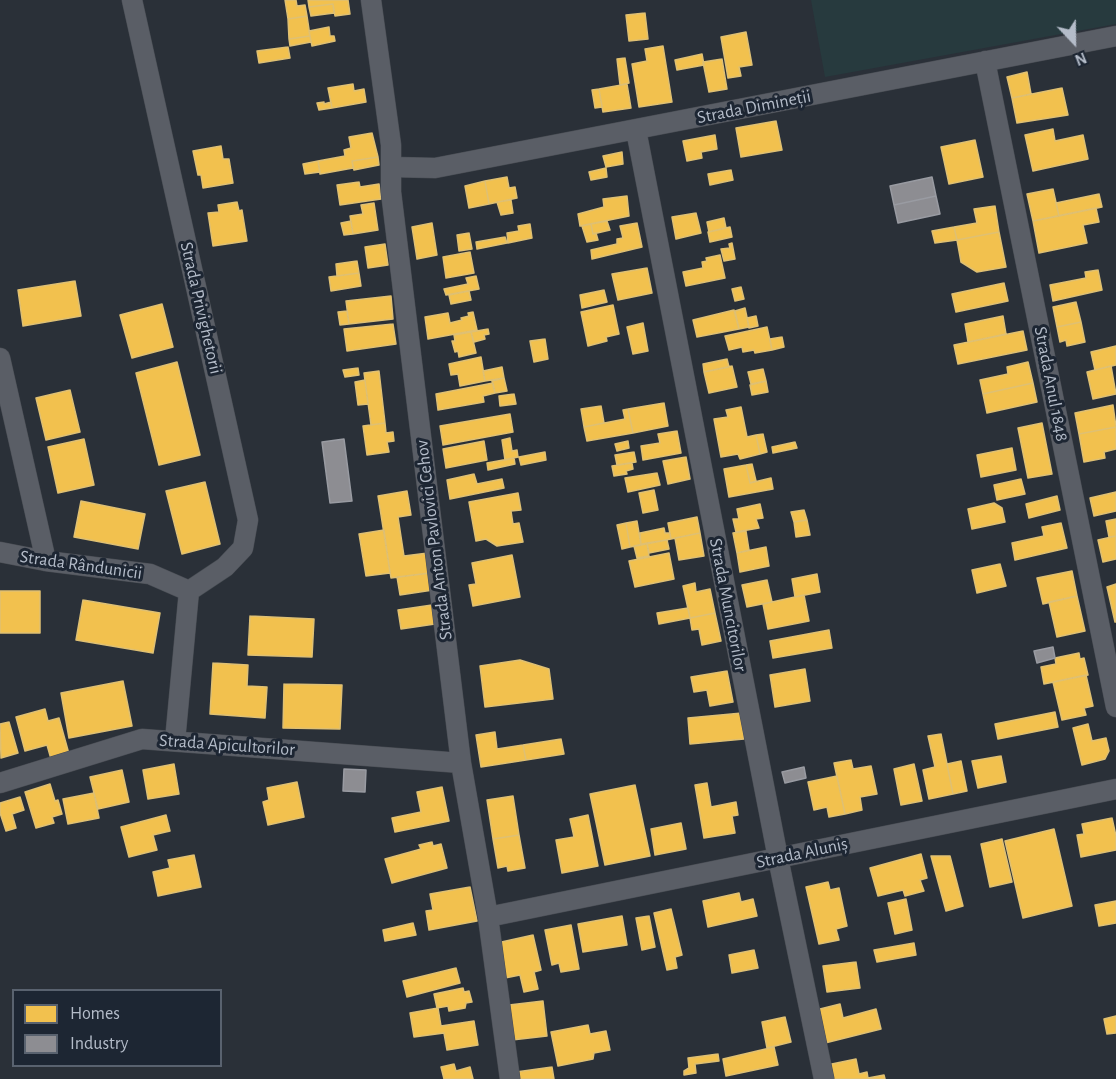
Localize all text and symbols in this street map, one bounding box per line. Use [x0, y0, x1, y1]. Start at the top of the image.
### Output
north arrow [1044, 12, 1104, 72]
text: N [1073, 49, 1089, 68]
street label: Strada Dimineții [695, 85, 813, 129]
street label: Strada Privighetorii [175, 240, 227, 376]
street label: Strada Anul 1848 [1029, 325, 1073, 443]
street label: Strada Anton Pavlovici Cehov [411, 439, 457, 641]
street label: Strada Muncitorilor [704, 536, 752, 674]
street label: Strada Rândunicii [18, 546, 144, 584]
street label: Strada Apicultorilor [158, 729, 296, 761]
street label: Strada Aluniș [754, 833, 850, 873]
legend [12, 989, 222, 1067]
text: Homes [70, 1005, 120, 1023]
text: Industry [70, 1035, 129, 1053]

